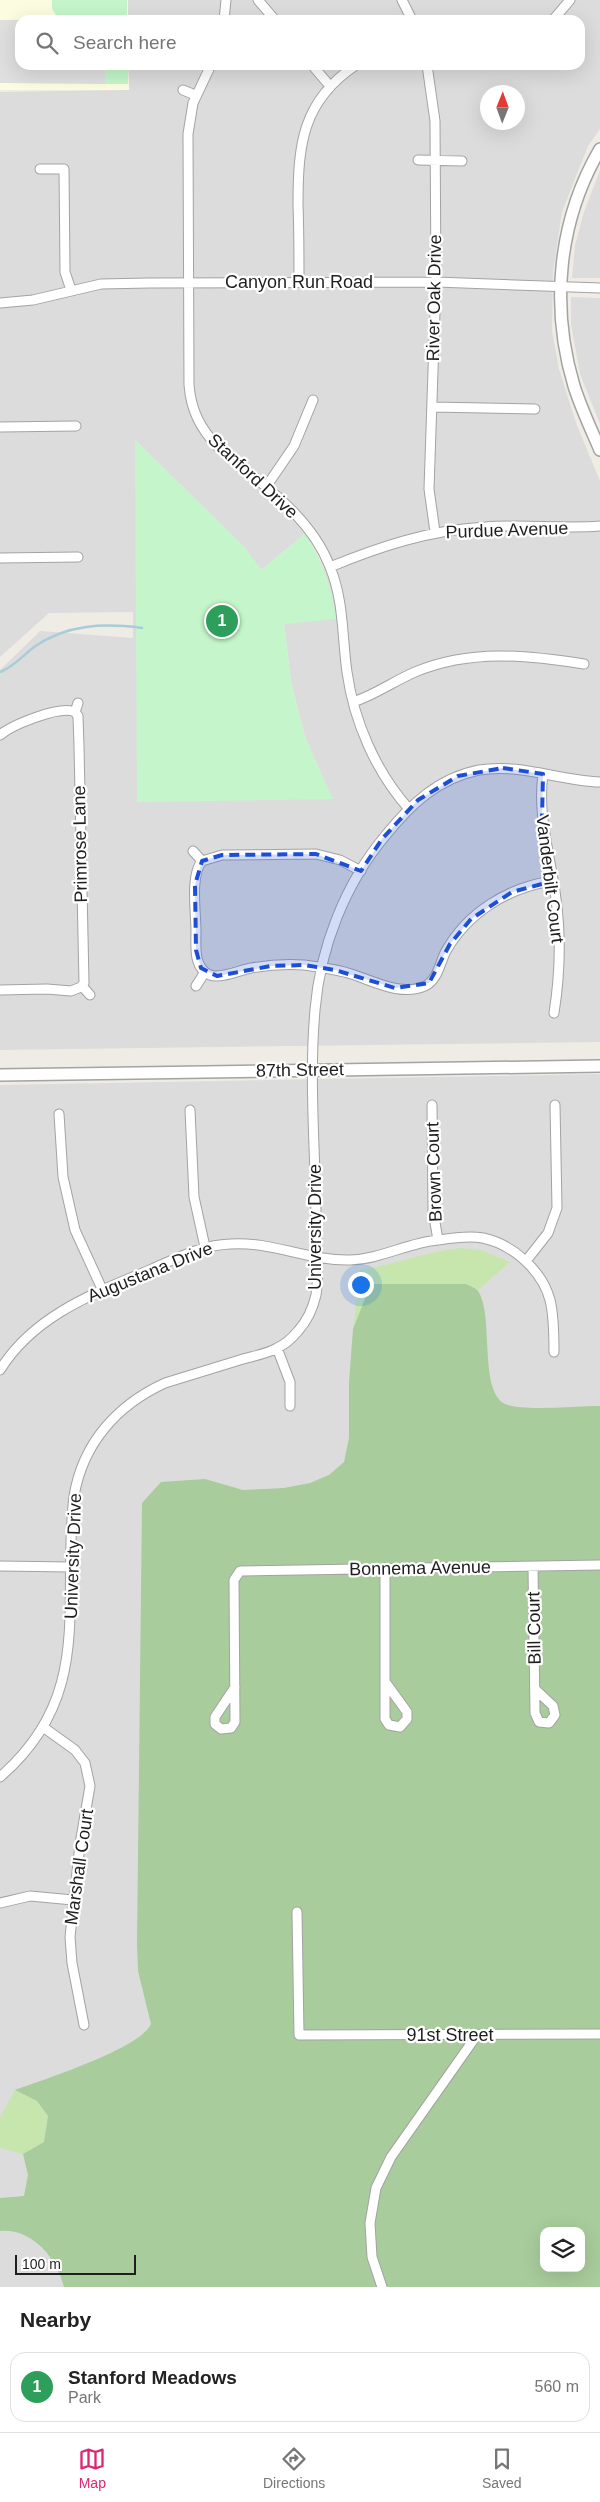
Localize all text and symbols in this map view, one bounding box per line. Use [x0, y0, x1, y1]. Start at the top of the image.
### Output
search box [15, 15, 585, 70]
icon: search [33, 29, 61, 57]
text: Search here [73, 32, 177, 53]
north arrow [480, 85, 525, 130]
street label: River Oak Drive [423, 234, 445, 362]
street label: Canyon Run Road [225, 272, 373, 292]
street label: Stanford Drive [204, 429, 302, 523]
street label: Purdue Avenue [445, 518, 569, 542]
pin: 1 [206, 602, 238, 640]
street label: Primrose Lane [69, 785, 91, 903]
street label: Vanderbilt Court [532, 814, 568, 944]
street label: 87th Street [256, 1059, 344, 1081]
street label: Brown Court [422, 1122, 446, 1222]
street label: University Drive [305, 1164, 325, 1290]
street label: Augustana Drive [85, 1238, 215, 1306]
your location [348, 1272, 374, 1298]
street label: University Drive [61, 1493, 85, 1619]
street label: Bonnema Avenue [349, 1557, 491, 1579]
street label: Bill Court [523, 1591, 545, 1665]
street label: Marshall Court [61, 1808, 97, 1926]
street label: 91st Street [406, 2025, 494, 2045]
map controls [540, 2227, 585, 2272]
button: layers [540, 2227, 585, 2272]
scale bar [15, 2252, 136, 2275]
text: 100 m [22, 2256, 61, 2272]
text: Nearby [20, 2308, 91, 2331]
text: Stanford Meadows [68, 2367, 237, 2388]
text: 1 [33, 2378, 41, 2395]
text: 560 m [535, 2378, 579, 2395]
text: Park [68, 2389, 101, 2406]
tab: Map [78, 2445, 106, 2491]
tab: Directions [263, 2445, 325, 2491]
tab: Saved [482, 2445, 522, 2491]

